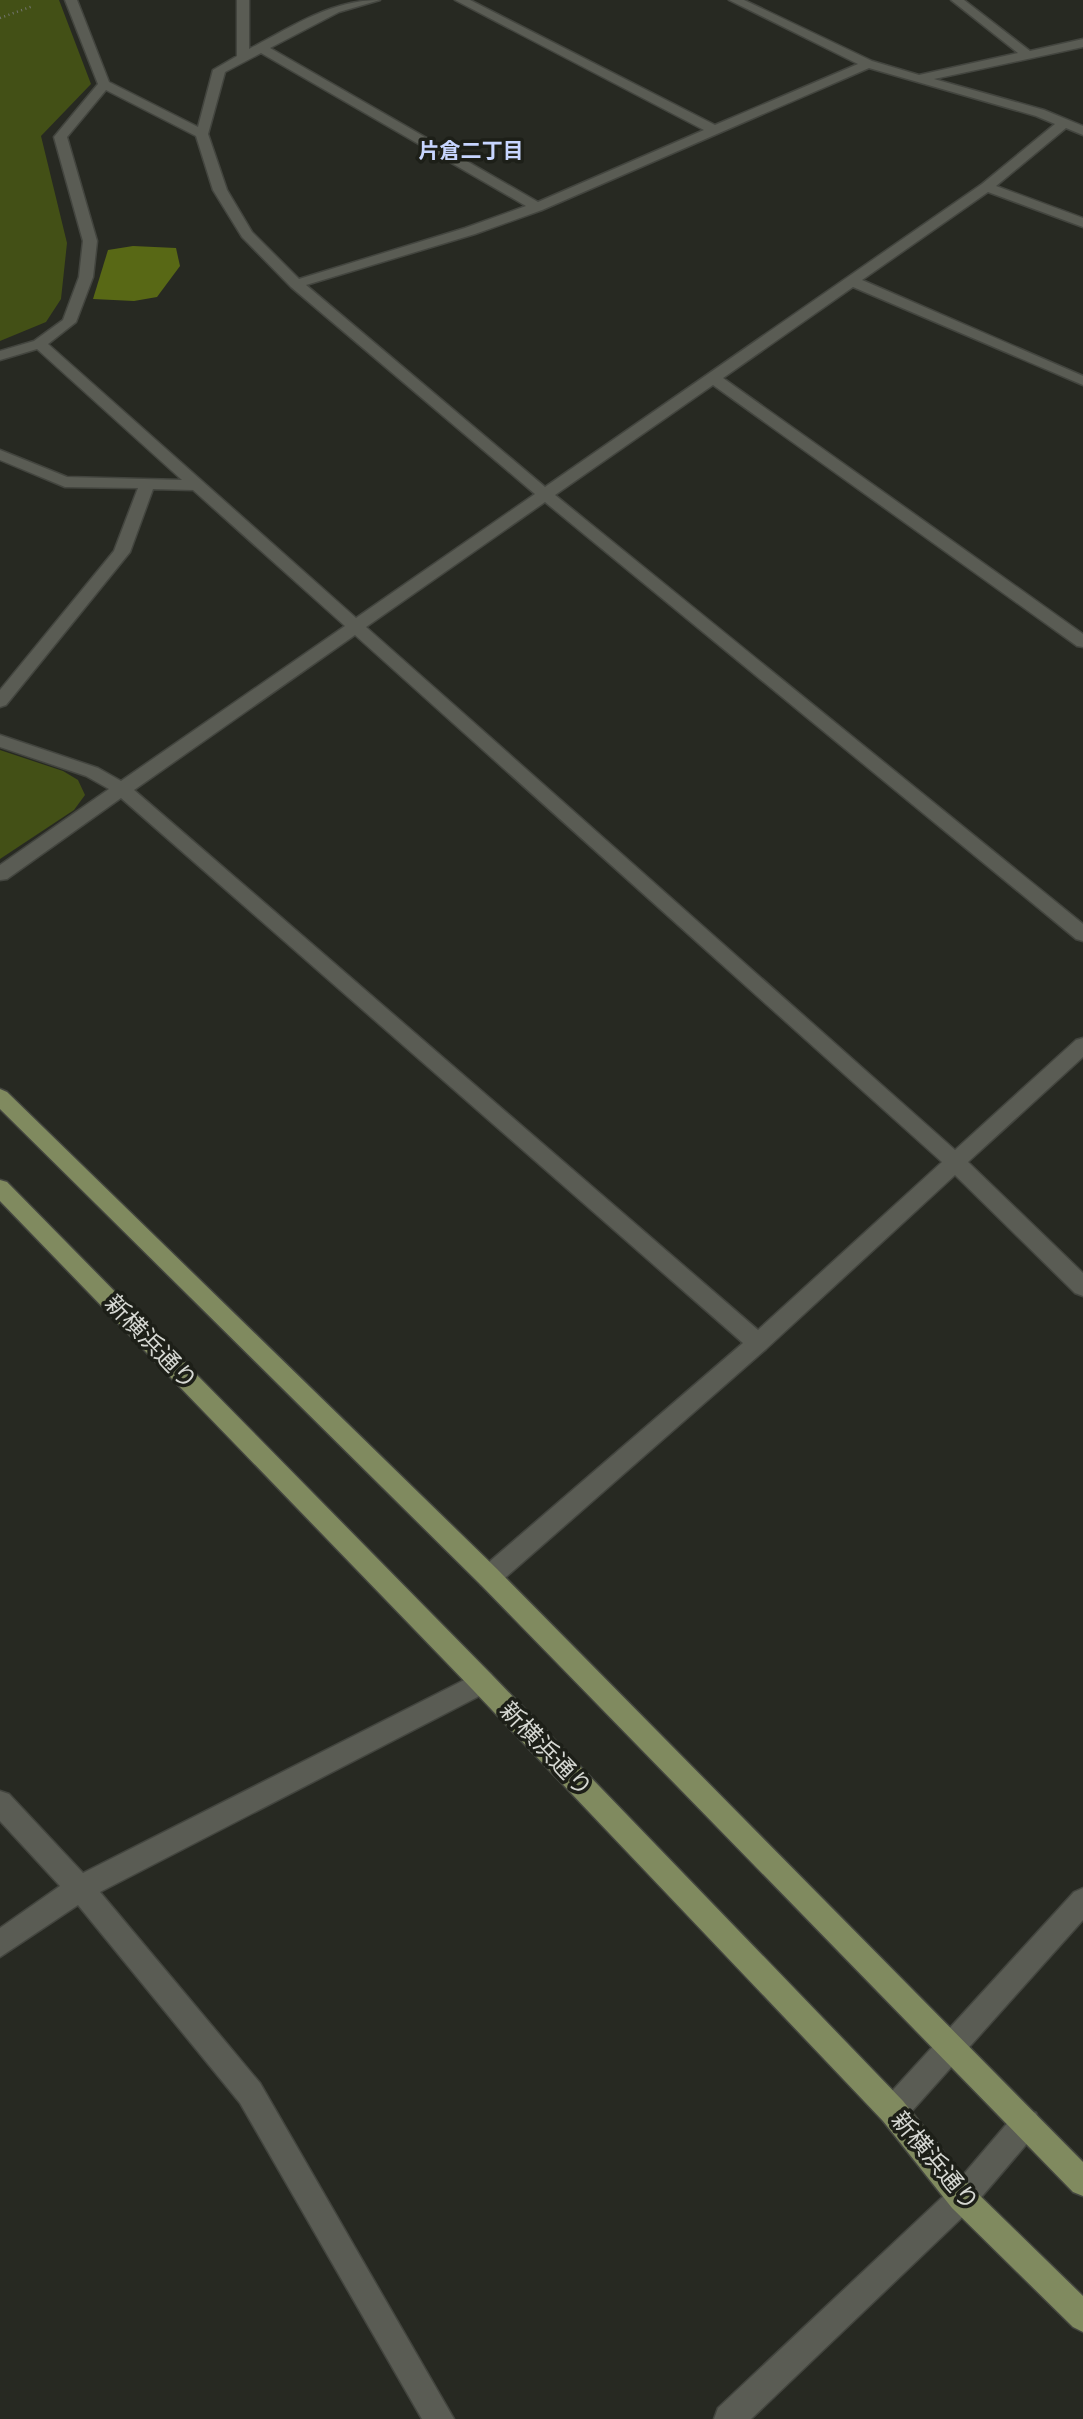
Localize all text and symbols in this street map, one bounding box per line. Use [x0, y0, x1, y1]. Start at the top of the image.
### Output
district label: 片倉二丁目 [419, 139, 524, 162]
street label: 新横浜通り [100, 1289, 203, 1394]
street label: 新横浜通り [495, 1696, 598, 1801]
street label: 新横浜通り [886, 2106, 984, 2215]

